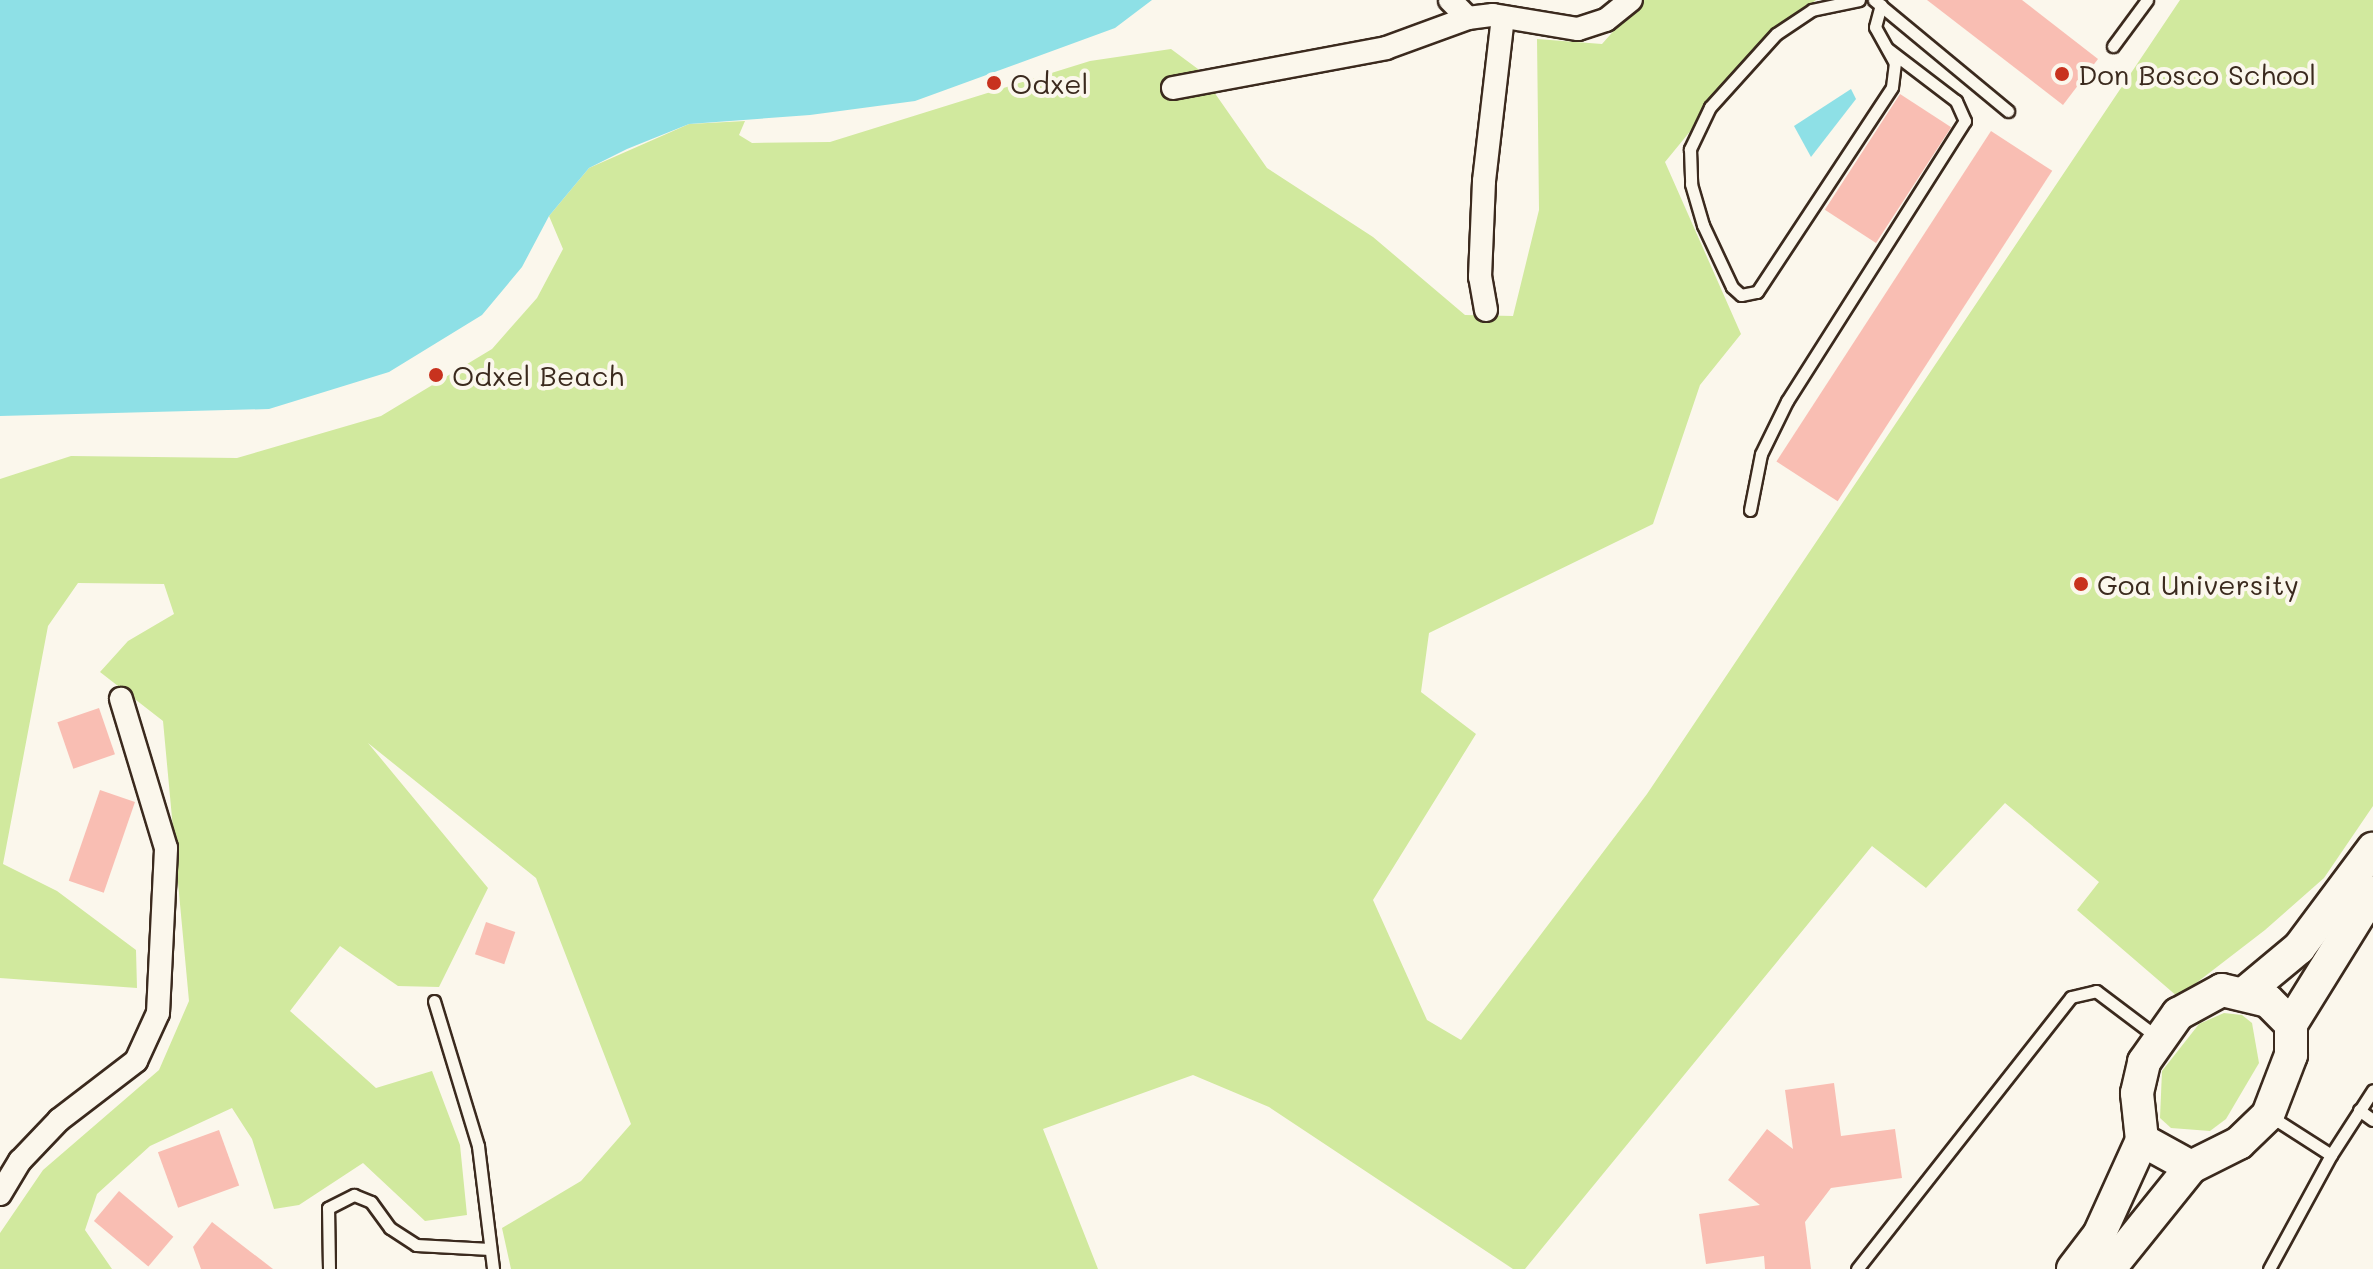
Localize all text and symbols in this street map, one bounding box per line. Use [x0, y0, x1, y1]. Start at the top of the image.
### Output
place label: Don Bosco School [2078, 57, 2316, 91]
marker: Don Bosco School [2053, 65, 2071, 83]
place label: Odxel [1010, 66, 1089, 100]
marker: Odxel [985, 74, 1003, 92]
place label: Odxel Beach [452, 358, 624, 392]
marker: Odxel Beach [427, 366, 445, 384]
place label: Goa University [2097, 567, 2299, 601]
marker: Goa University [2072, 575, 2090, 593]

